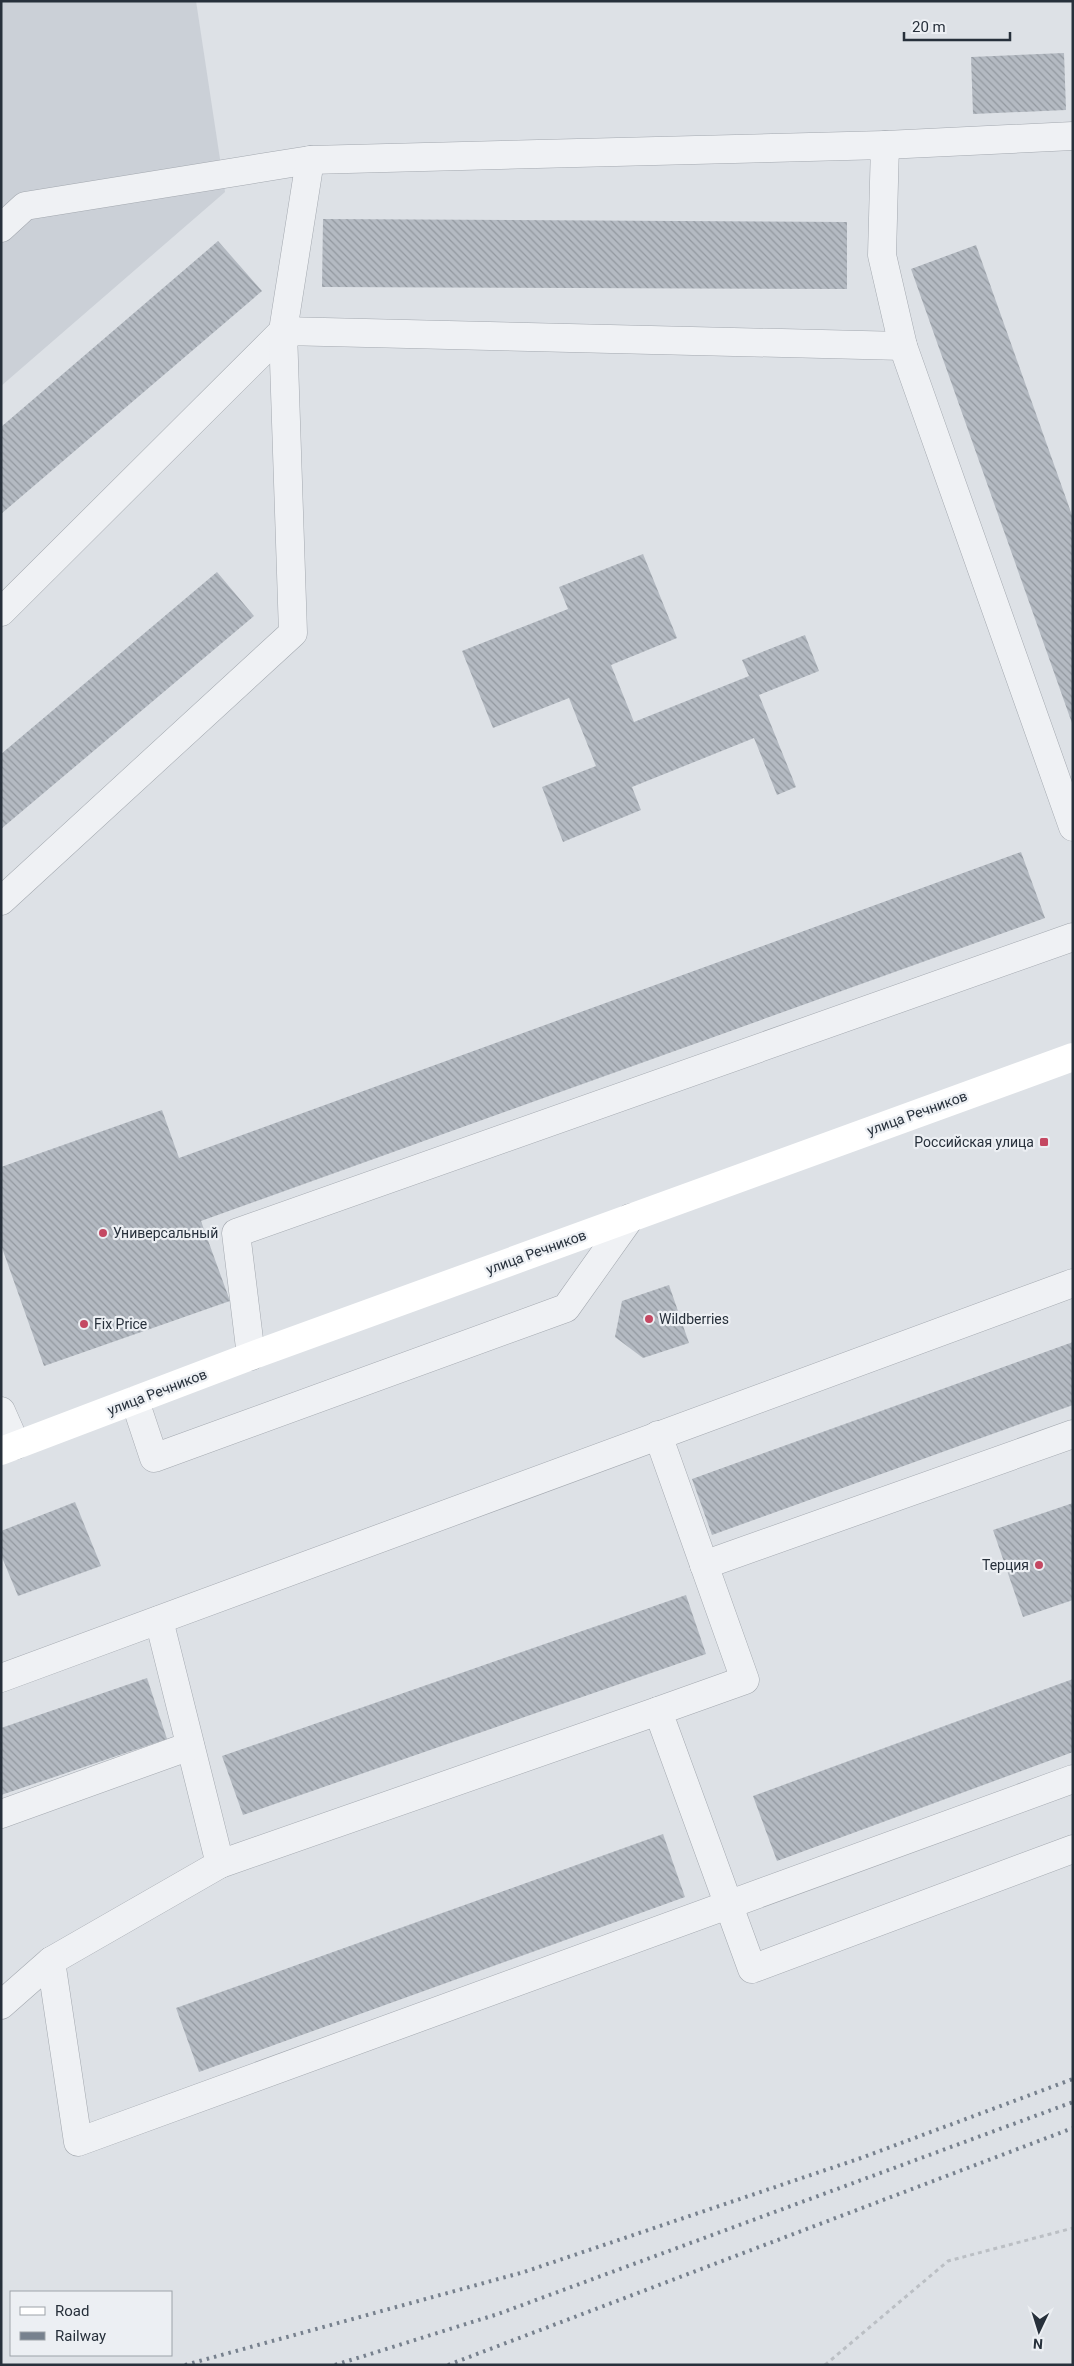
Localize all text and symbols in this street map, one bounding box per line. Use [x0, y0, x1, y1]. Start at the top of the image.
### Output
scale bar [904, 10, 1010, 42]
text: 20 m [912, 18, 946, 36]
street label: улица Речников [865, 1087, 969, 1139]
place label: Российская улица [914, 1134, 1034, 1150]
marker: Российская улица [1038, 1136, 1050, 1148]
place label: Универсальный [113, 1225, 218, 1241]
street label: улица Речников [484, 1226, 588, 1278]
marker: Универсальный [97, 1227, 109, 1239]
place label: Wildberries [659, 1311, 729, 1327]
marker: Wildberries [643, 1313, 655, 1325]
place label: Fix Price [94, 1316, 147, 1332]
marker: Fix Price [78, 1318, 90, 1330]
street label: улица Речников [105, 1366, 209, 1418]
place label: Терция [982, 1557, 1029, 1573]
marker: Терция [1033, 1559, 1045, 1571]
legend [10, 2291, 172, 2356]
text: Road [55, 2302, 89, 2320]
north arrow [1014, 2306, 1064, 2356]
text: Railway [55, 2327, 106, 2345]
text: N [1033, 2336, 1044, 2352]

